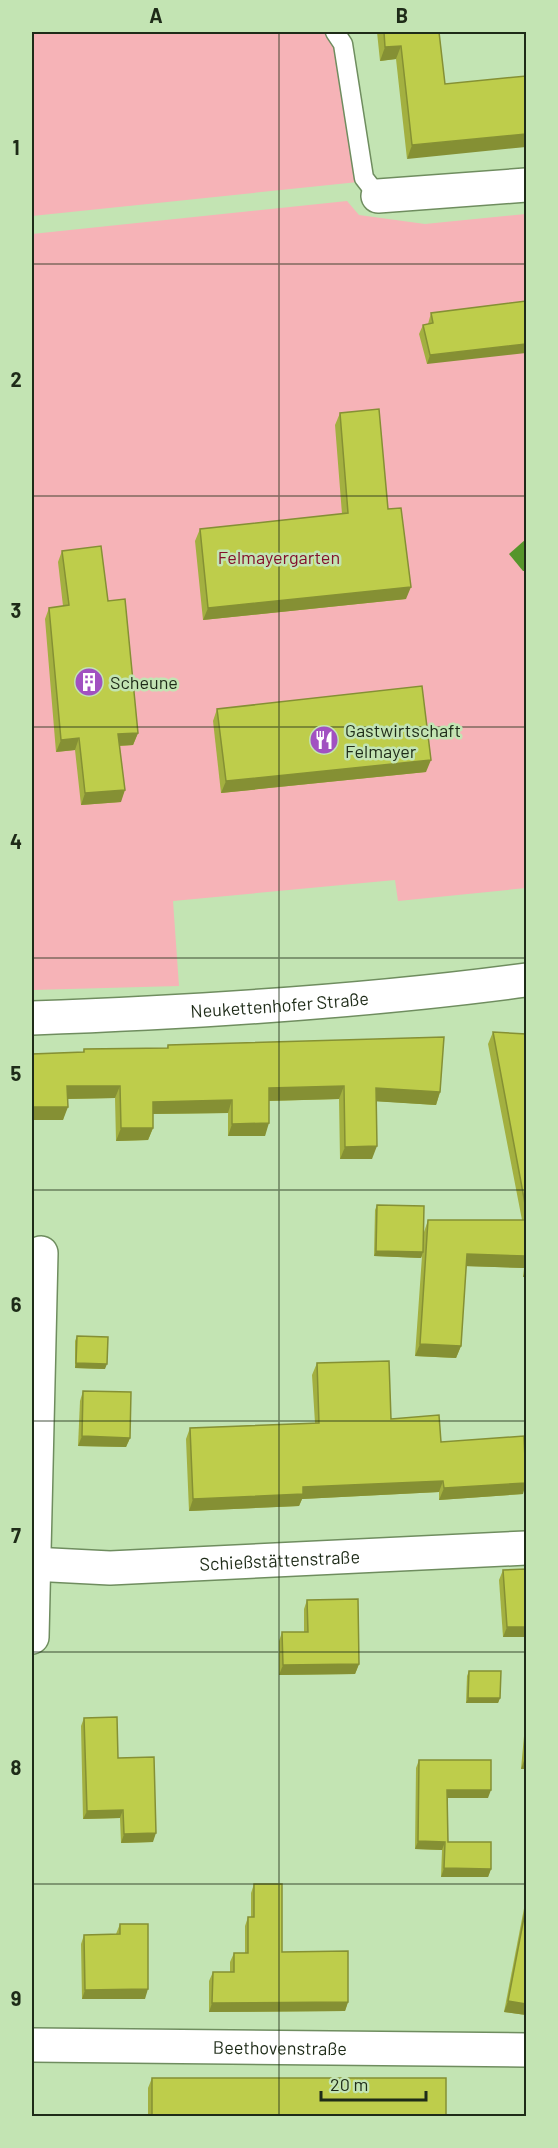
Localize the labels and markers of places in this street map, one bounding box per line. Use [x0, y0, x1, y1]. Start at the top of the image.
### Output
building icon: Scheune [73, 666, 105, 698]
place label: Scheune [110, 671, 178, 693]
place label: Gastwirtschaft Felmayer [345, 719, 461, 762]
restaurant icon: Gastwirtschaft Felmayer [308, 724, 340, 756]

